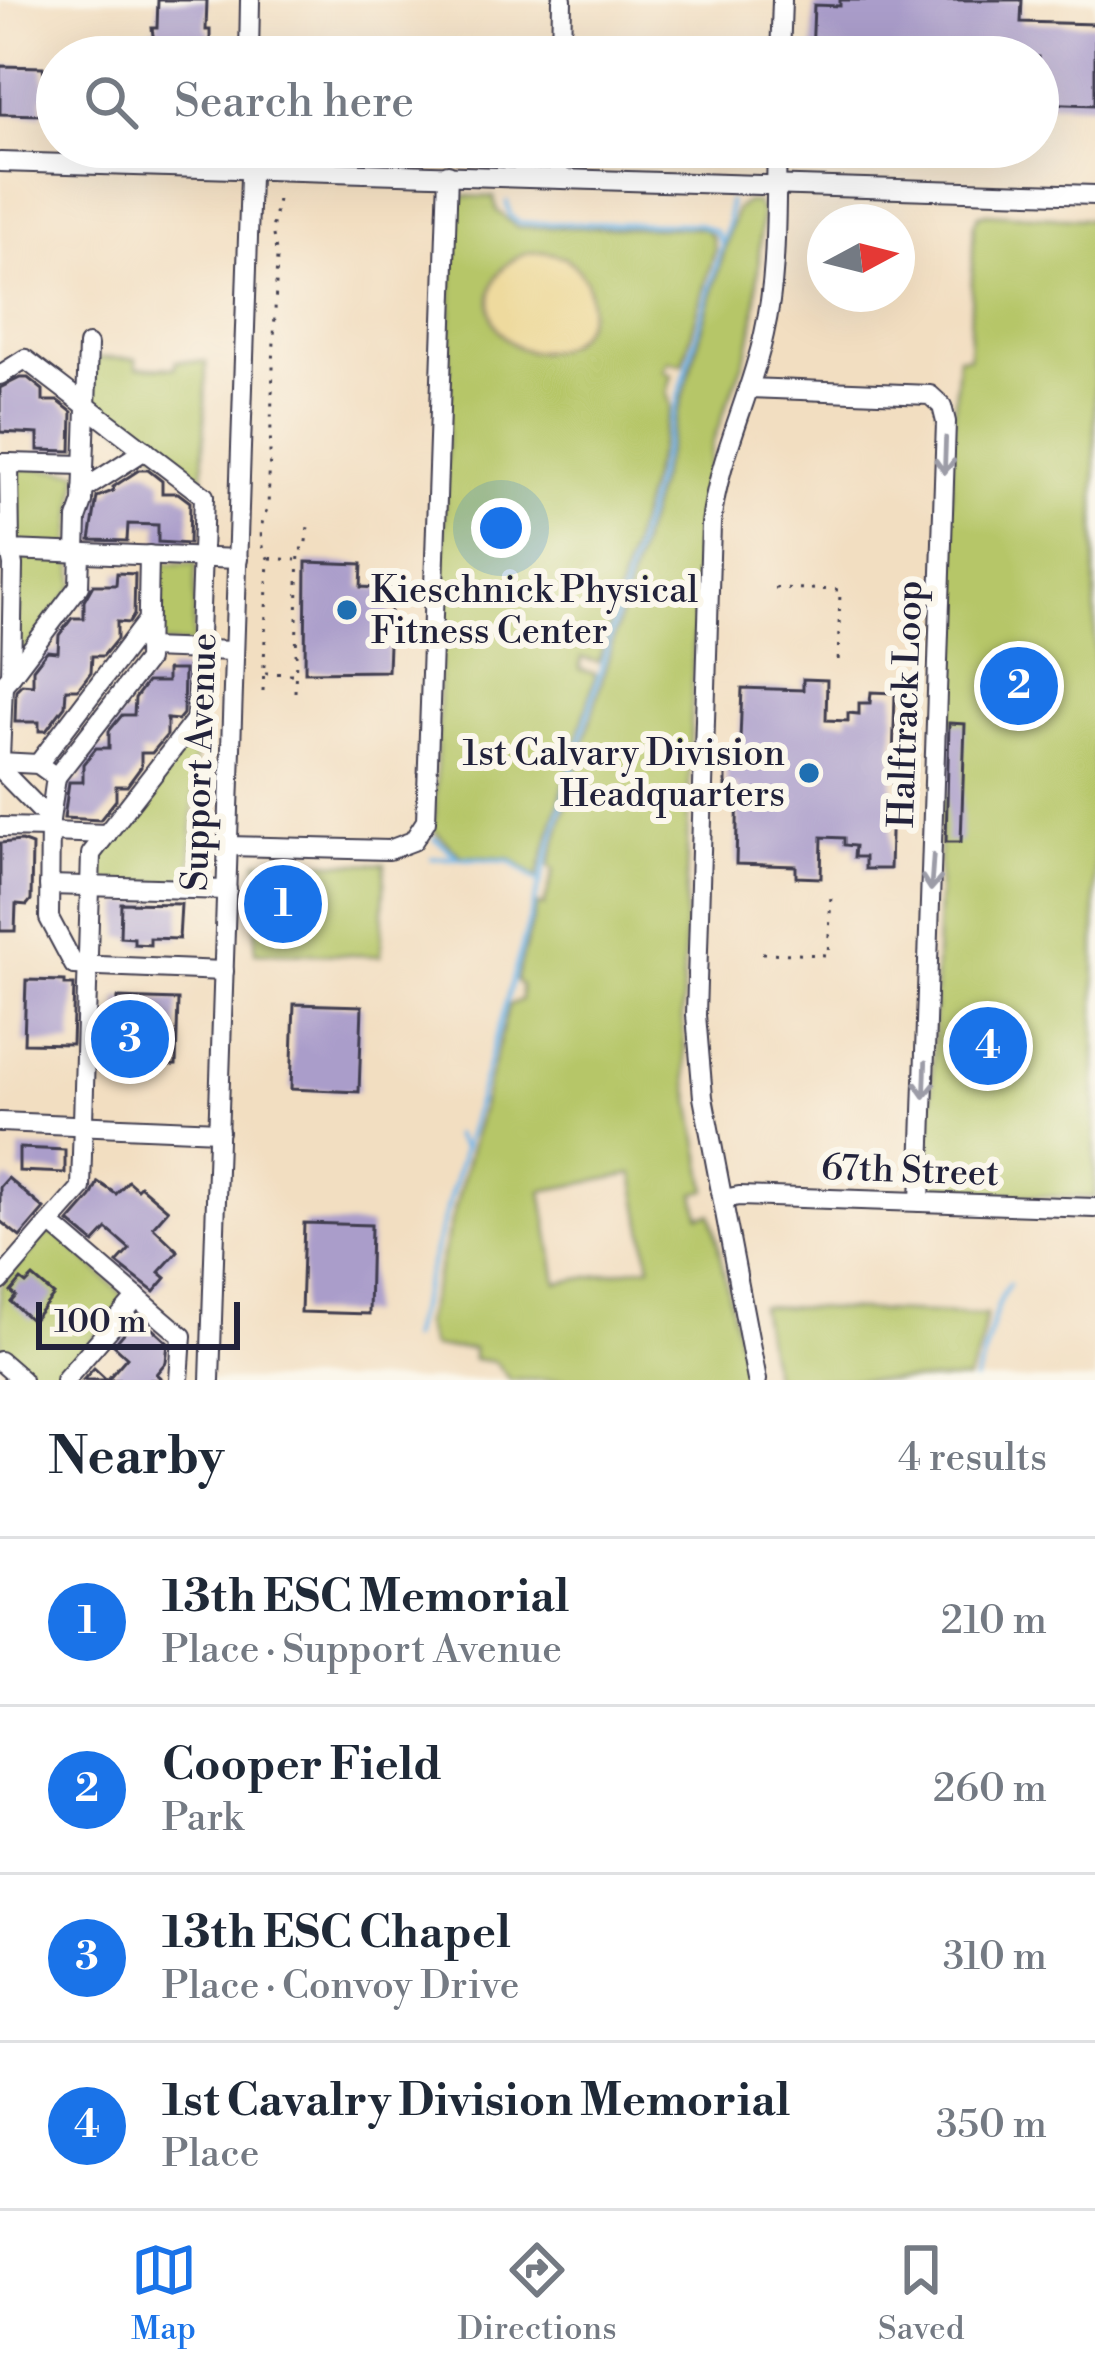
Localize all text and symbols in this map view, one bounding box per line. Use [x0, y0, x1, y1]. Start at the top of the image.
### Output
search box [36, 36, 1059, 168]
icon: search [78, 69, 144, 135]
text: Search here [174, 74, 414, 131]
north arrow [807, 204, 915, 312]
one-way arrow [933, 436, 956, 475]
your location [471, 498, 531, 558]
place label: Kieschnick Physical Fitness Center [371, 569, 698, 655]
street label: Halftrack Loop [880, 579, 933, 829]
marker: Kieschnick Physical Fitness Center [334, 597, 360, 623]
street label: Support Avenue [174, 632, 227, 892]
pin: 2 [980, 641, 1058, 731]
place label: 1st Calvary Division Headquarters [463, 732, 785, 818]
marker: 1st Calvary Division Headquarters [796, 760, 822, 786]
one-way arrow [920, 853, 943, 892]
pin: 1 [244, 859, 322, 949]
pin: 3 [91, 994, 169, 1084]
pin: 4 [949, 1001, 1027, 1091]
one-way arrow [913, 1060, 936, 1099]
street label: 67th Street [820, 1146, 1000, 1197]
scale bar [36, 1296, 240, 1349]
text: 100 m [54, 1302, 147, 1343]
text: Nearby [48, 1426, 224, 1490]
text: 4 results [898, 1434, 1047, 1483]
text: 13th ESC Memorial [162, 1569, 569, 1626]
text: 1 [78, 1597, 96, 1646]
text: 210 m [941, 1597, 1047, 1646]
text: Place · Support Avenue [162, 1626, 562, 1675]
text: Cooper Field [162, 1737, 442, 1794]
text: 2 [75, 1765, 99, 1814]
text: 260 m [933, 1765, 1047, 1814]
text: Park [162, 1794, 243, 1843]
text: 13th ESC Chapel [162, 1905, 511, 1962]
text: 3 [75, 1933, 99, 1982]
text: 310 m [943, 1933, 1047, 1982]
text: Place · Convoy Drive [162, 1962, 519, 2011]
text: 1st Cavalry Division Memorial [162, 2073, 790, 2130]
text: 4 [74, 2101, 100, 2150]
text: 350 m [936, 2101, 1047, 2150]
text: Place [162, 2130, 259, 2179]
tab: Map [131, 2237, 197, 2350]
tab: Directions [458, 2237, 617, 2350]
tab: Saved [878, 2237, 964, 2350]

